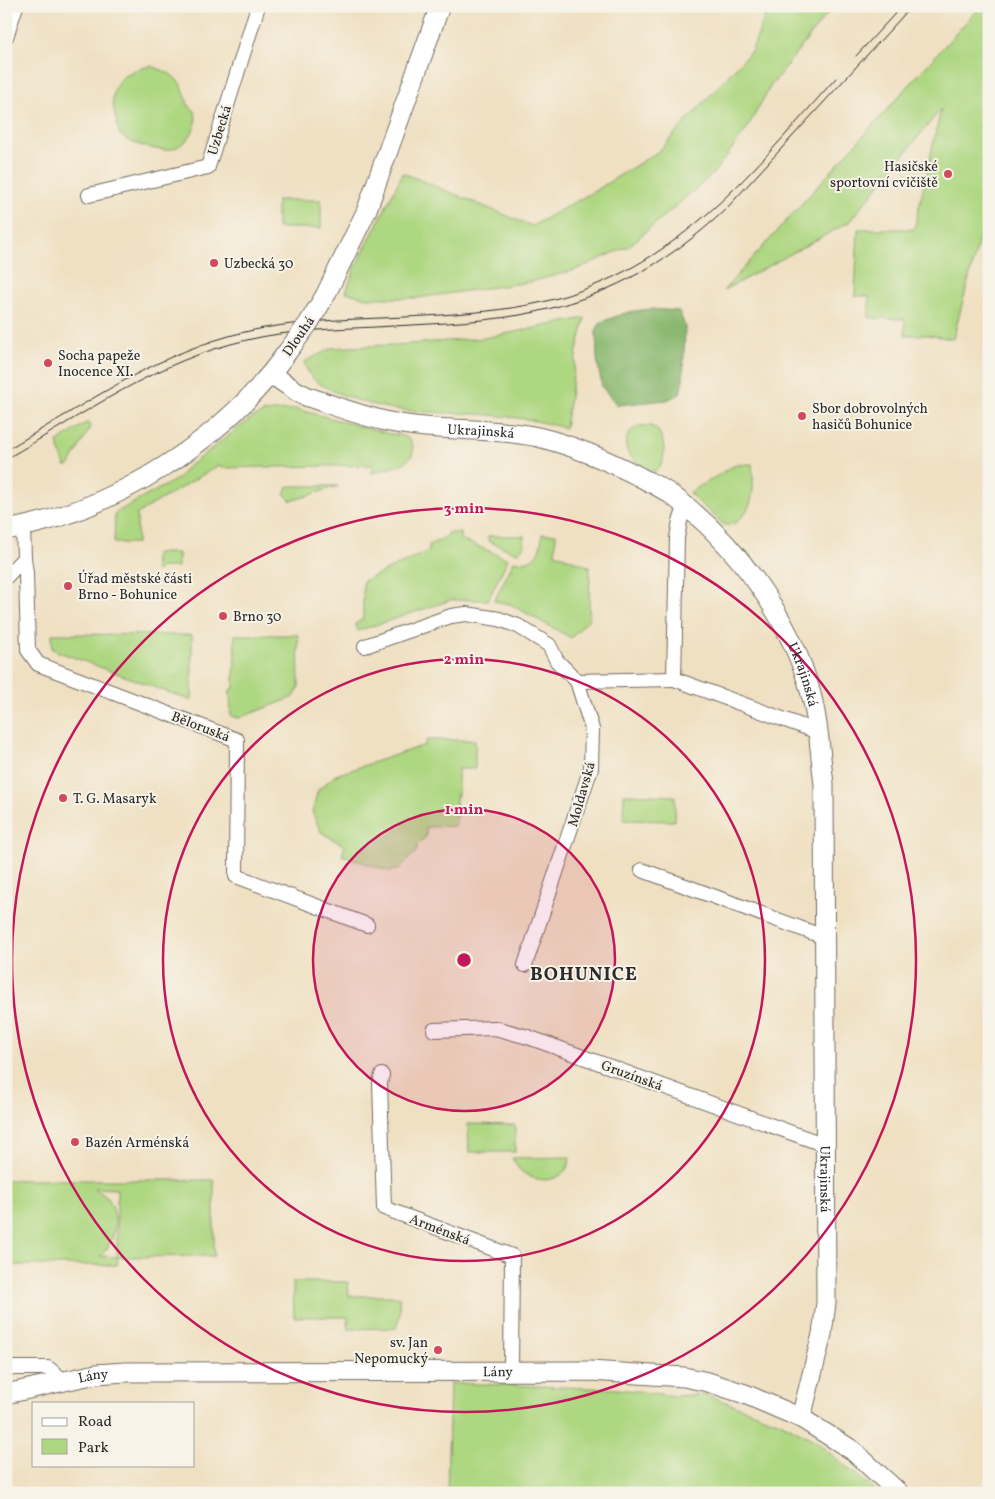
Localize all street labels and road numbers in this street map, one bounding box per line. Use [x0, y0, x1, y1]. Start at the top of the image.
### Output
street label: Uzbecká [204, 103, 237, 158]
street label: Dlouhá [279, 313, 320, 361]
street label: Ukrajinská [447, 421, 515, 444]
street label: Ukrajinská [782, 640, 822, 709]
street label: Běloruská [168, 708, 233, 747]
street label: Moldavská [564, 760, 601, 829]
street label: Gruzínská [598, 1057, 665, 1096]
street label: Ukrajinská [814, 1146, 834, 1213]
street label: Arménská [406, 1210, 473, 1251]
street label: Lány [483, 1363, 513, 1382]
street label: Lány [76, 1365, 109, 1389]

